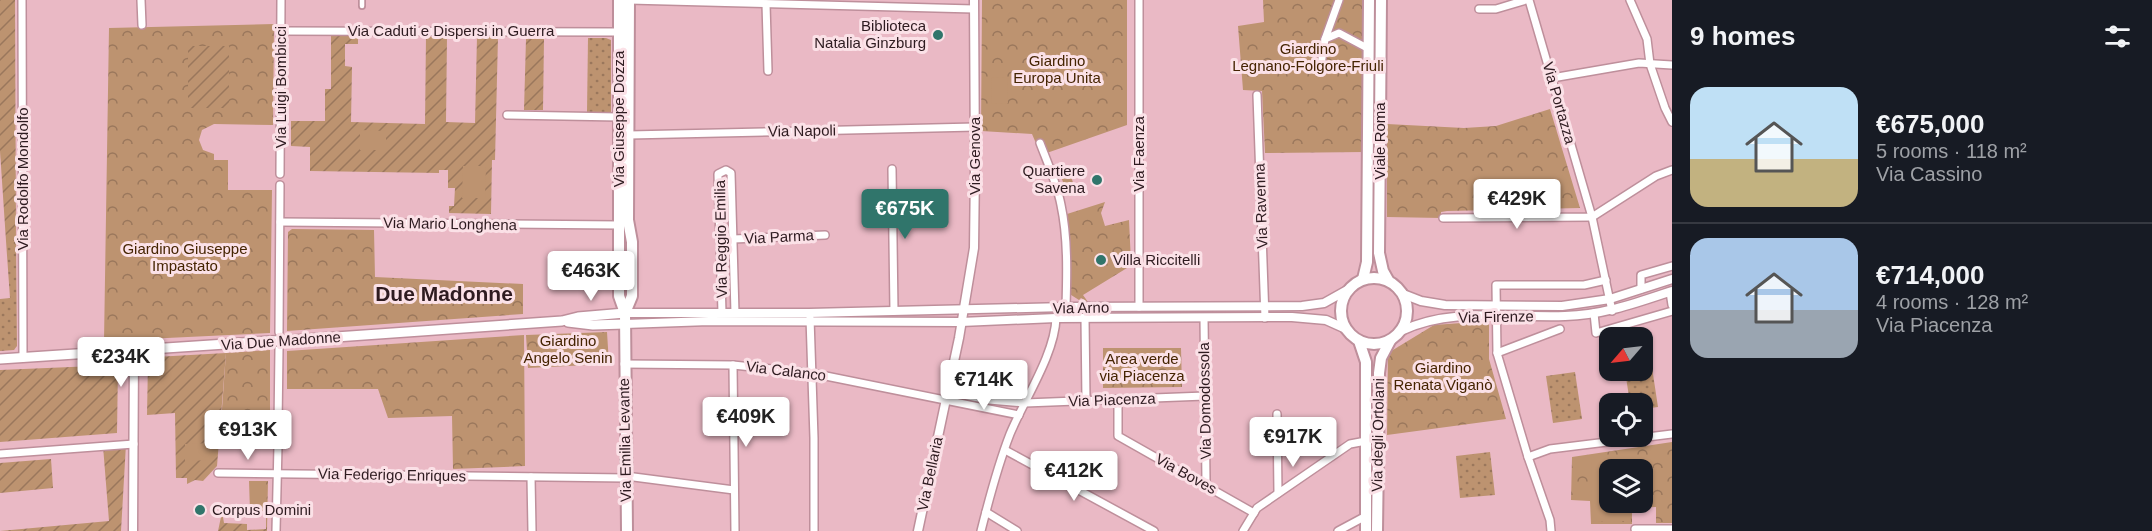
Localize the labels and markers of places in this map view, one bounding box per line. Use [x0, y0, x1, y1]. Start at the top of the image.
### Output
place label: Biblioteca Natalia Ginzburg [814, 17, 927, 51]
marker: Biblioteca Natalia Ginzburg [931, 28, 945, 42]
place label: Quartiere Savena [1022, 162, 1086, 196]
marker: Quartiere Savena [1090, 173, 1104, 187]
pin: €429K [1475, 179, 1559, 230]
pin: €675K [863, 189, 947, 240]
pin: €463K [549, 251, 633, 302]
place label: Villa Riccitelli [1113, 251, 1200, 268]
marker: Villa Riccitelli [1094, 253, 1108, 267]
pin: €234K [79, 337, 163, 388]
pin: €714K [942, 360, 1026, 411]
pin: €409K [704, 397, 788, 448]
pin: €913K [206, 410, 290, 461]
pin: €917K [1251, 417, 1335, 468]
pin: €412K [1032, 451, 1116, 502]
place label: Corpus Domini [212, 501, 311, 518]
marker: Corpus Domini [193, 503, 207, 517]

